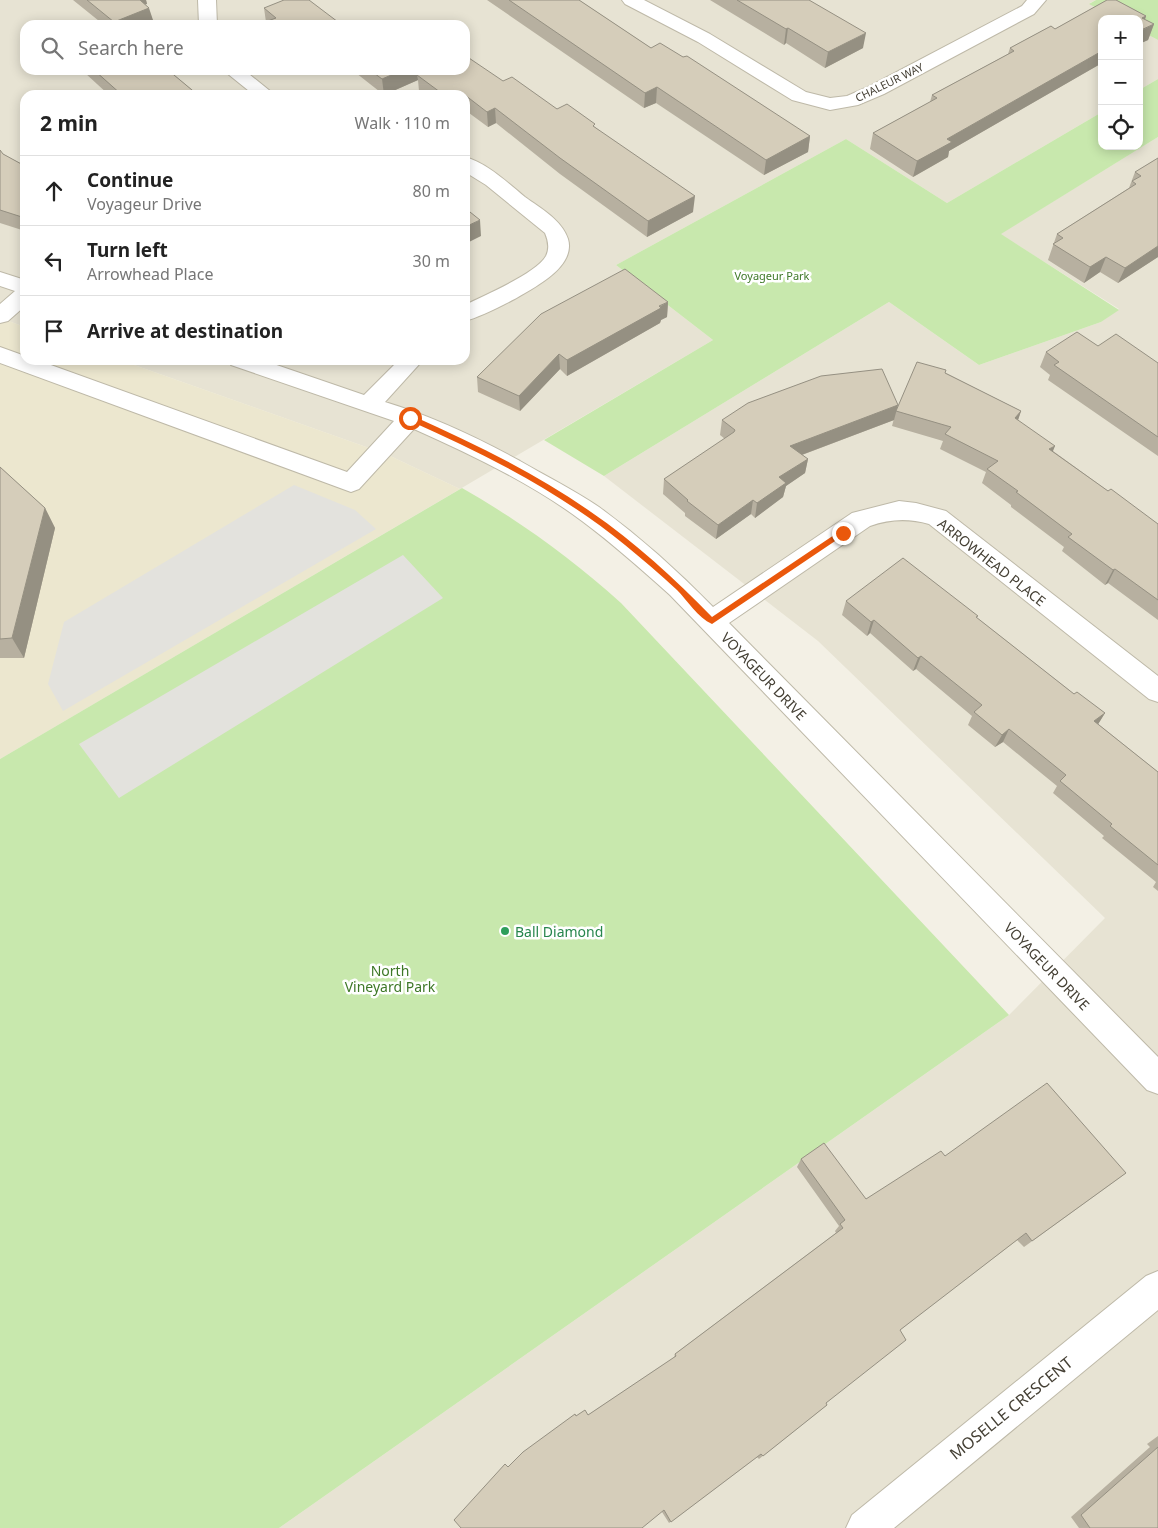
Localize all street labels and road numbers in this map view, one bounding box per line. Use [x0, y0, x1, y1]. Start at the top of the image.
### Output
street label: CHALEUR WAY [852, 59, 926, 105]
street label: ARROWHEAD PLACE [934, 514, 1050, 610]
street label: VOYAGEUR DRIVE [717, 628, 811, 724]
street label: VOYAGEUR DRIVE [1000, 918, 1094, 1014]
street label: MOSELLE CRESCENT [945, 1351, 1077, 1464]

